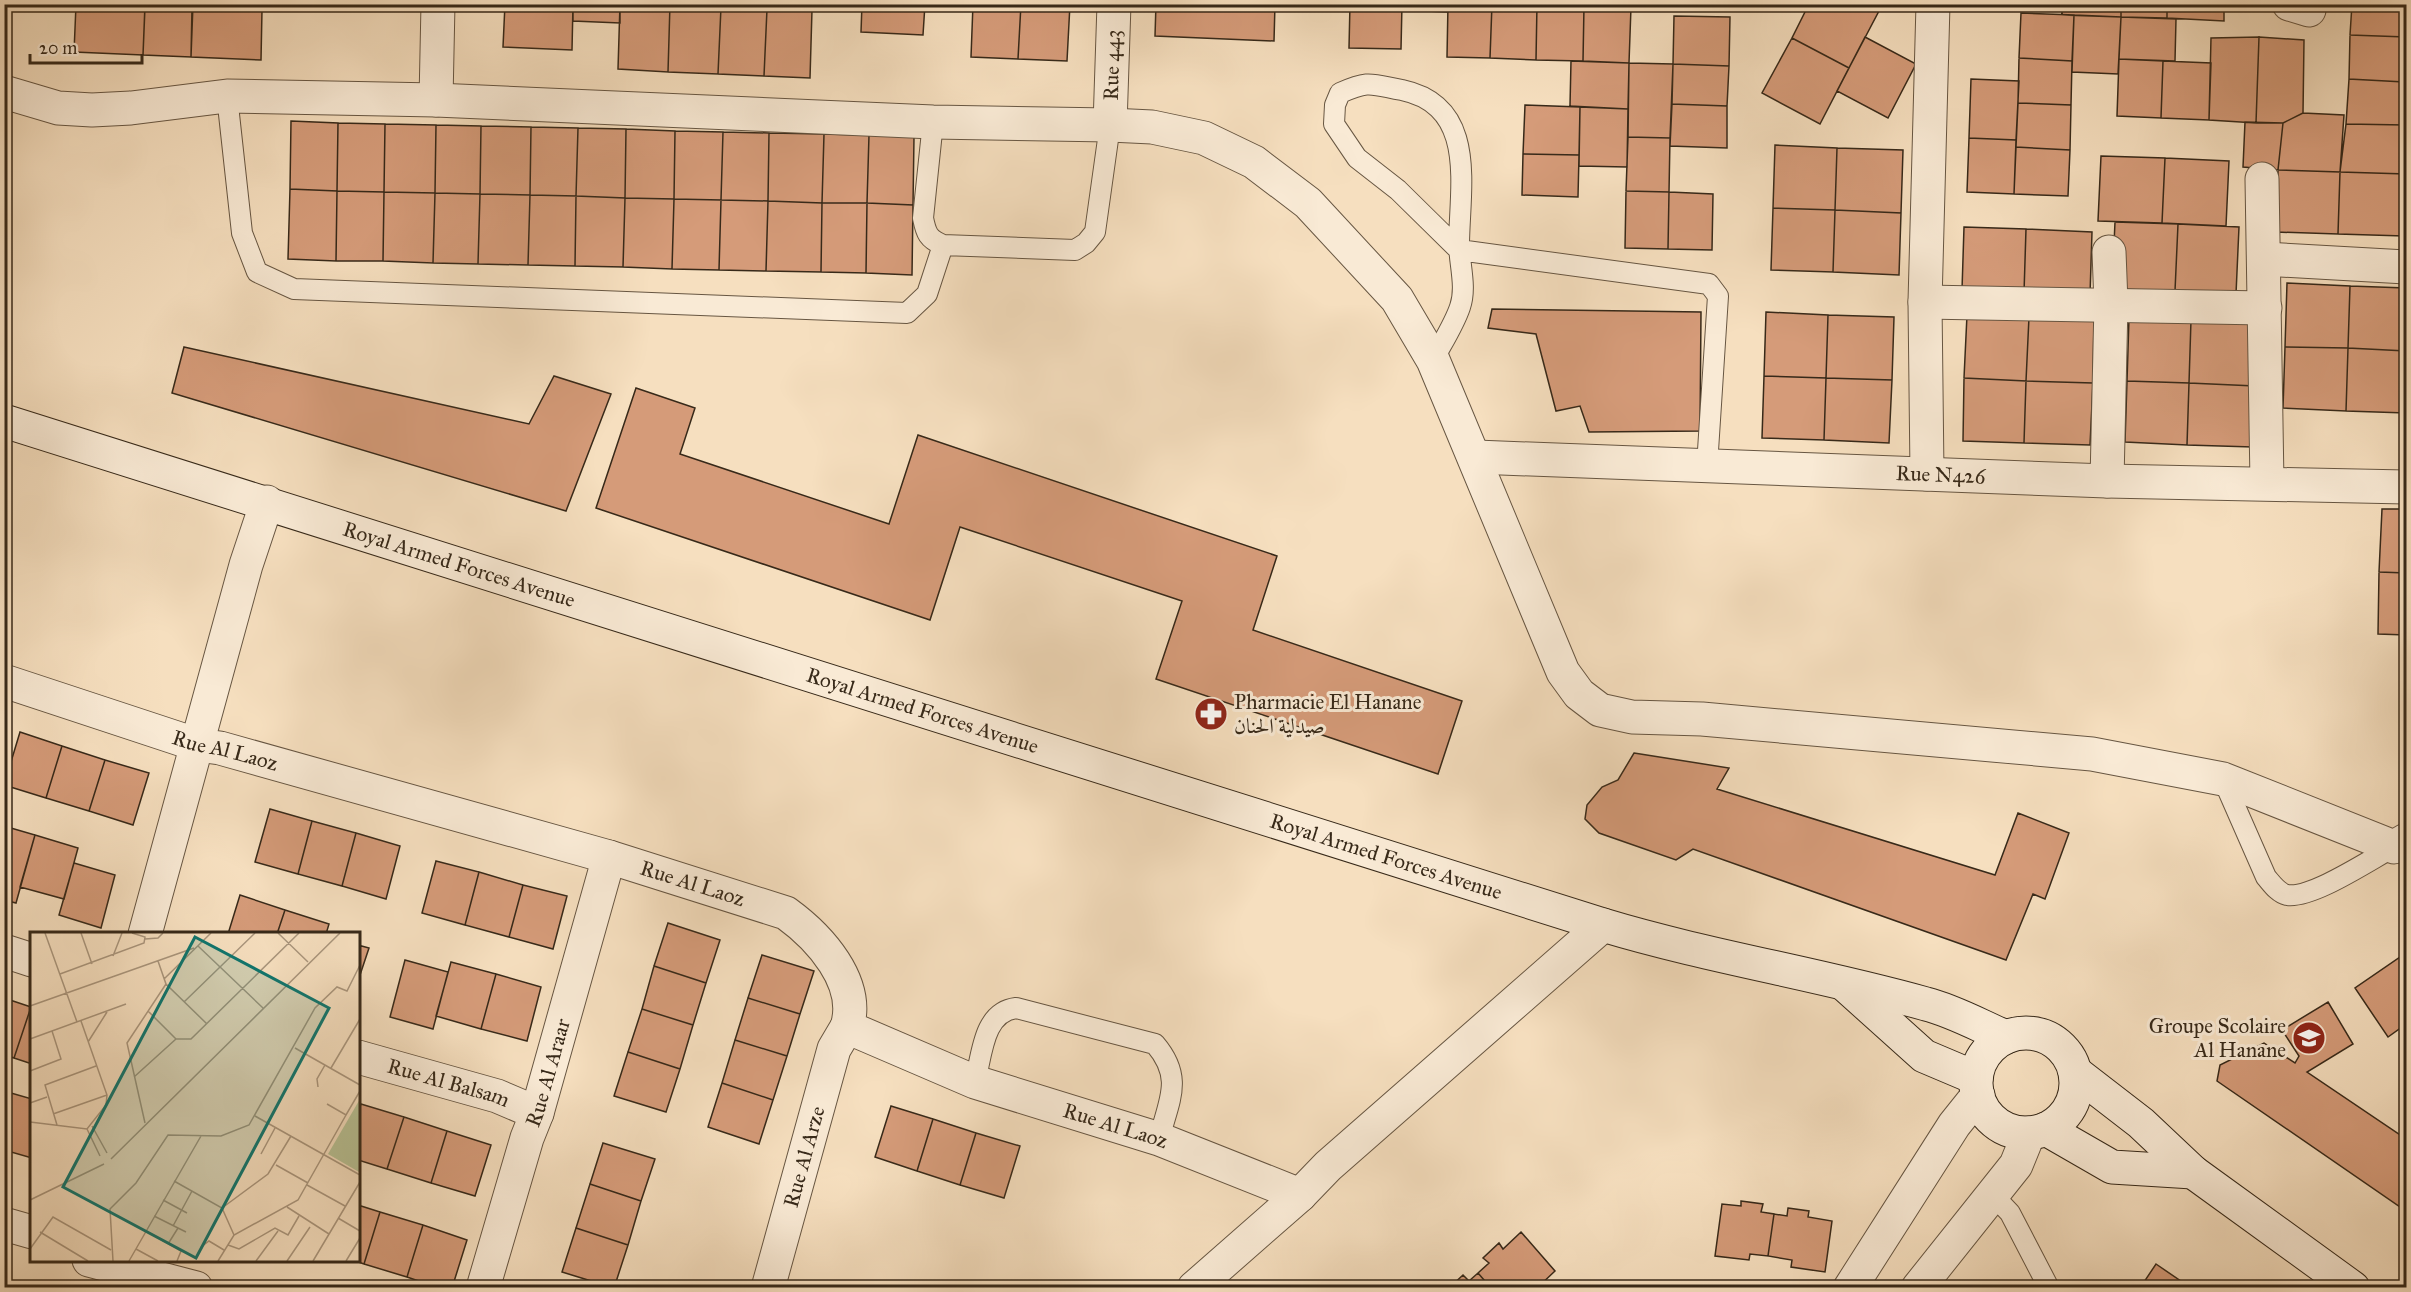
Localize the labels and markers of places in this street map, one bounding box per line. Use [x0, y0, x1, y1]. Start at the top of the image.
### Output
place label: Pharmacie El Hanane صيدلية الحنان [1234, 689, 1422, 739]
pharmacy icon: Pharmacie El Hanane صيدلية الحنان [1193, 696, 1229, 732]
place label: Groupe Scolaire Al Hanane [2149, 1013, 2286, 1063]
school or university icon: Groupe Scolaire Al Hanane [2291, 1020, 2327, 1056]

